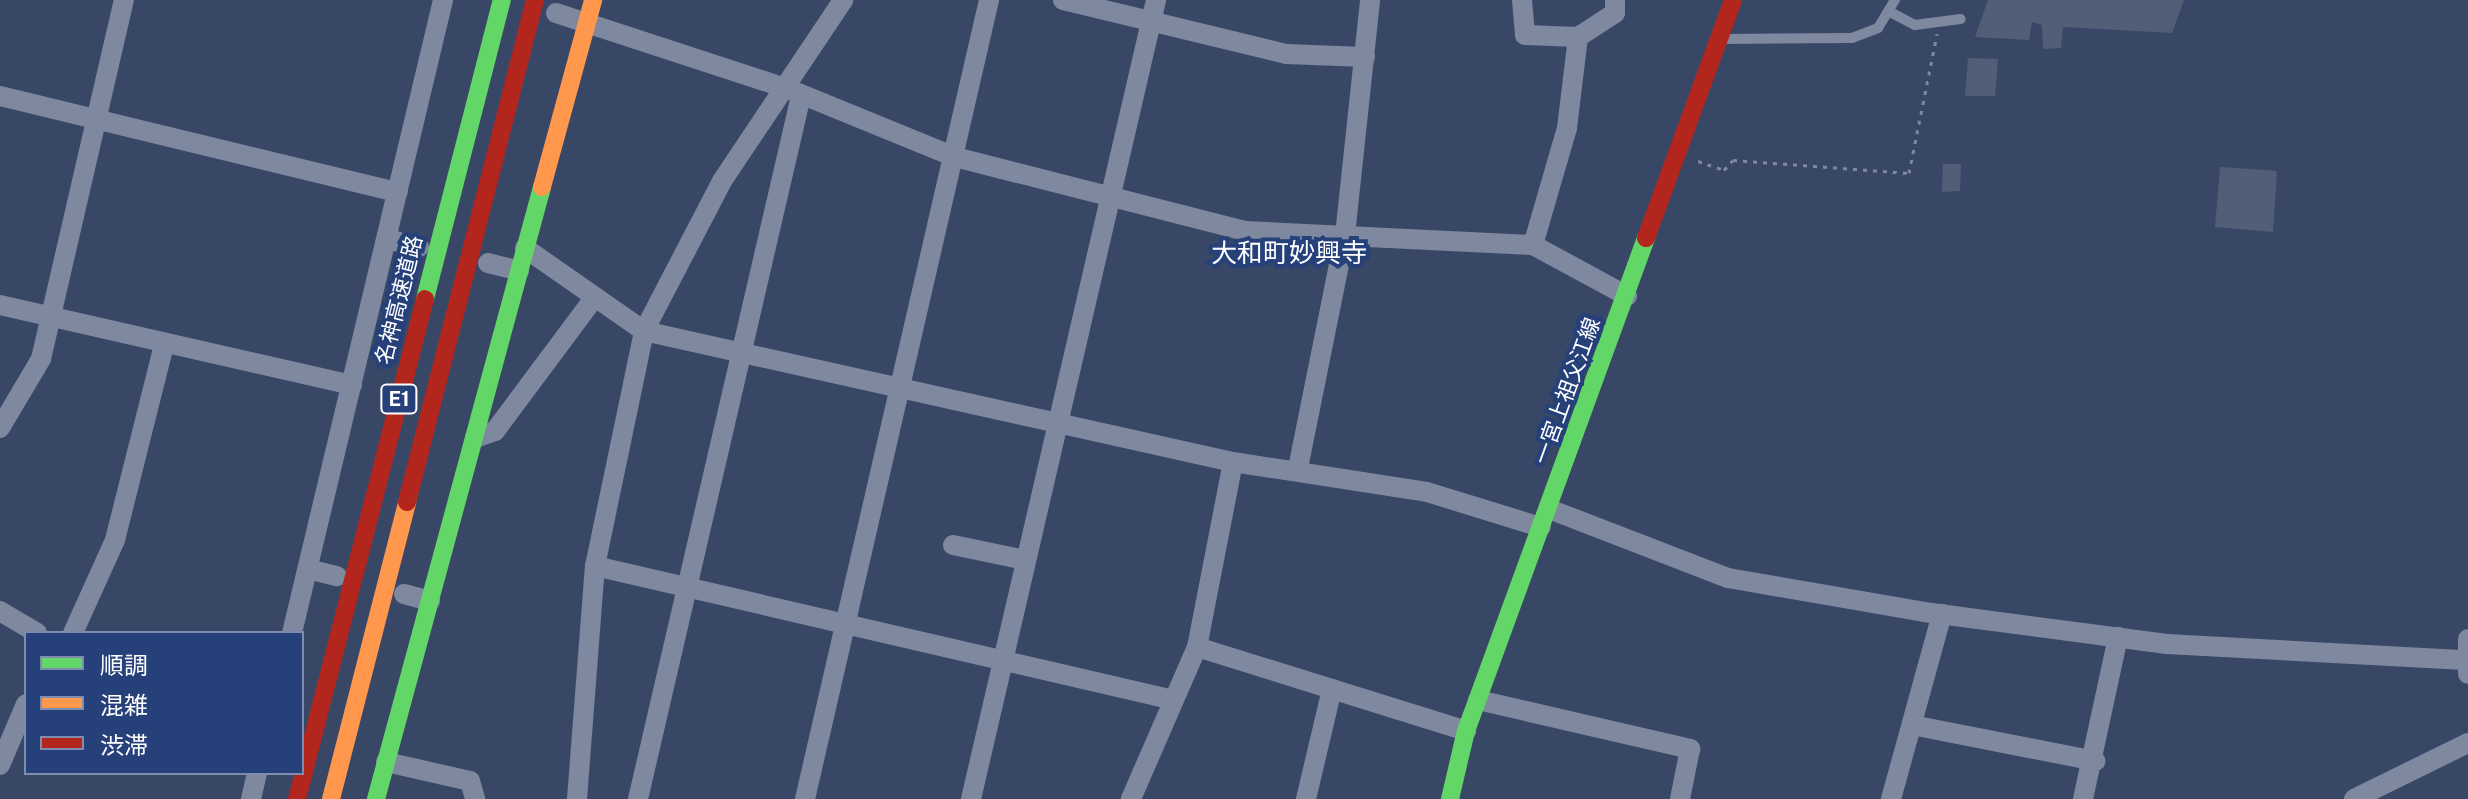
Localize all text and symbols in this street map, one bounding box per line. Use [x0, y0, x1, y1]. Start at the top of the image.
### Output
street label: 名神高速道路 [370, 233, 428, 367]
district label: 大和町妙興寺 [1211, 237, 1367, 269]
street label: 一宮上祖父江線 [1528, 314, 1606, 468]
road number: E1 [379, 383, 419, 415]
legend [24, 631, 304, 775]
text: 順調 [100, 651, 148, 679]
text: 混雑 [100, 691, 148, 719]
text: 渋滞 [100, 731, 148, 759]

